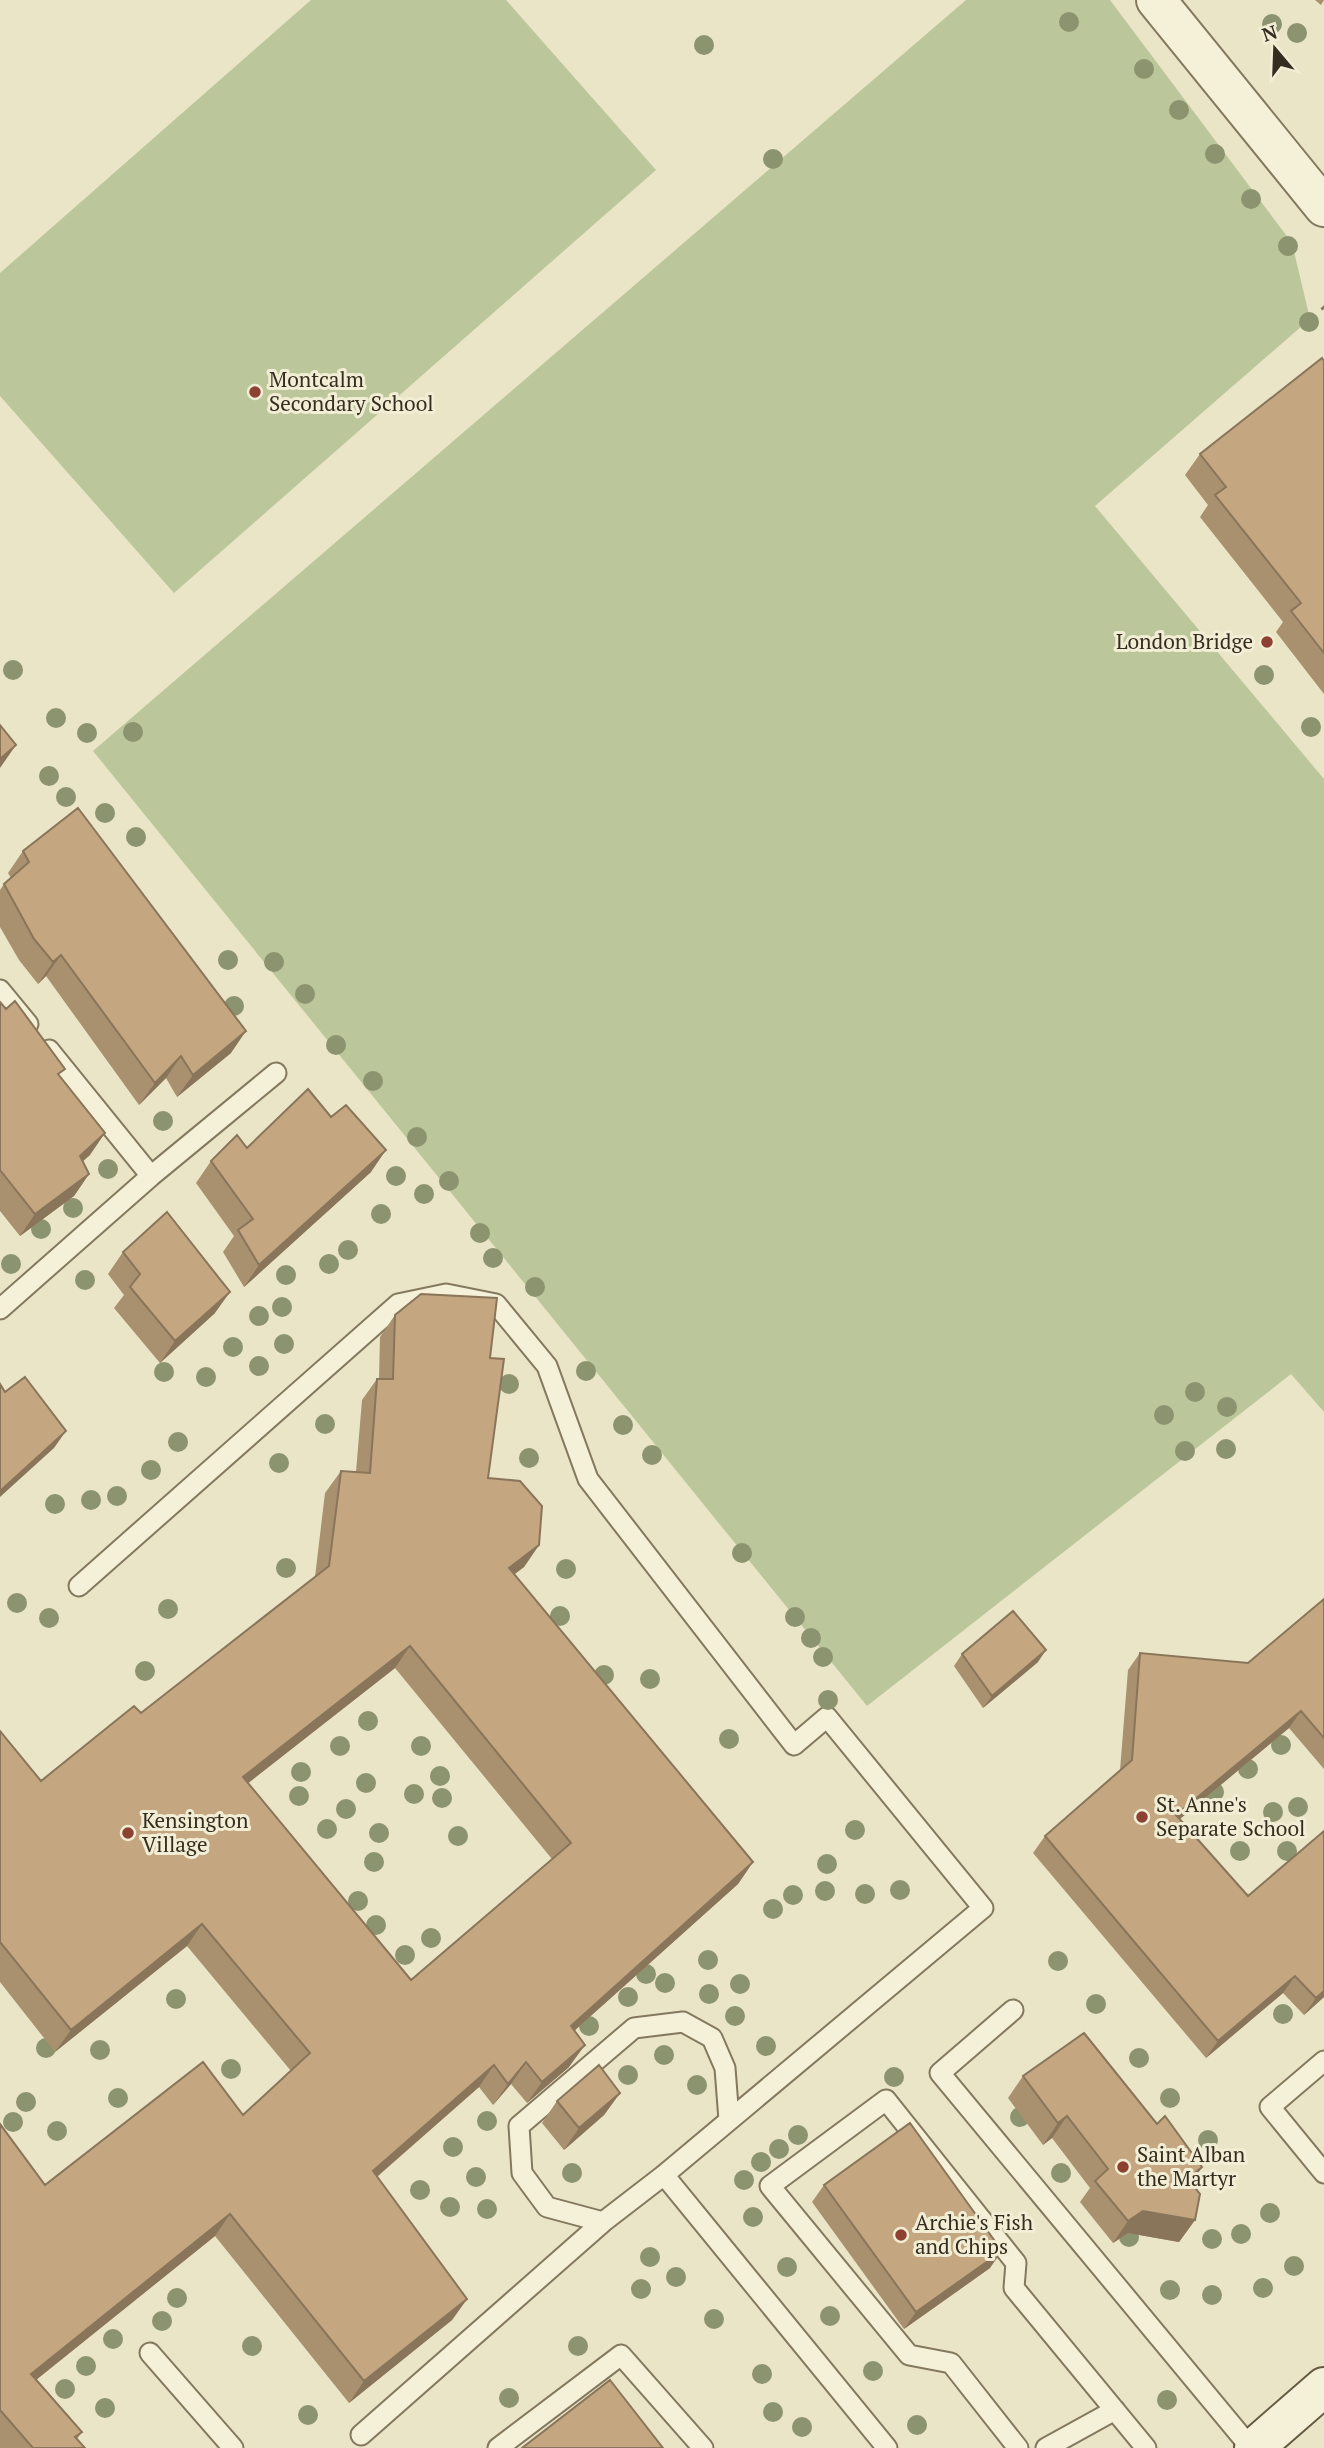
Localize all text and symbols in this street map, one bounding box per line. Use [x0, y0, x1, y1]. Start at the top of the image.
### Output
north arrow [1240, 14, 1310, 84]
text: N [1258, 18, 1281, 47]
place label: Montcalm Secondary School [269, 365, 434, 417]
marker: Montcalm Secondary School [247, 384, 263, 400]
place label: London Bridge [1116, 627, 1253, 655]
marker: London Bridge [1259, 634, 1275, 650]
place label: St. Anne's Separate School [1156, 1790, 1305, 1842]
place label: Kensington Village [142, 1806, 249, 1858]
marker: St. Anne's Separate School [1134, 1809, 1150, 1825]
marker: Kensington Village [120, 1825, 136, 1841]
place label: Saint Alban the Martyr [1137, 2140, 1246, 2192]
marker: Saint Alban the Martyr [1115, 2159, 1131, 2175]
place label: Archie's Fish and Chips [915, 2208, 1033, 2260]
marker: Archie's Fish and Chips [893, 2227, 909, 2243]

